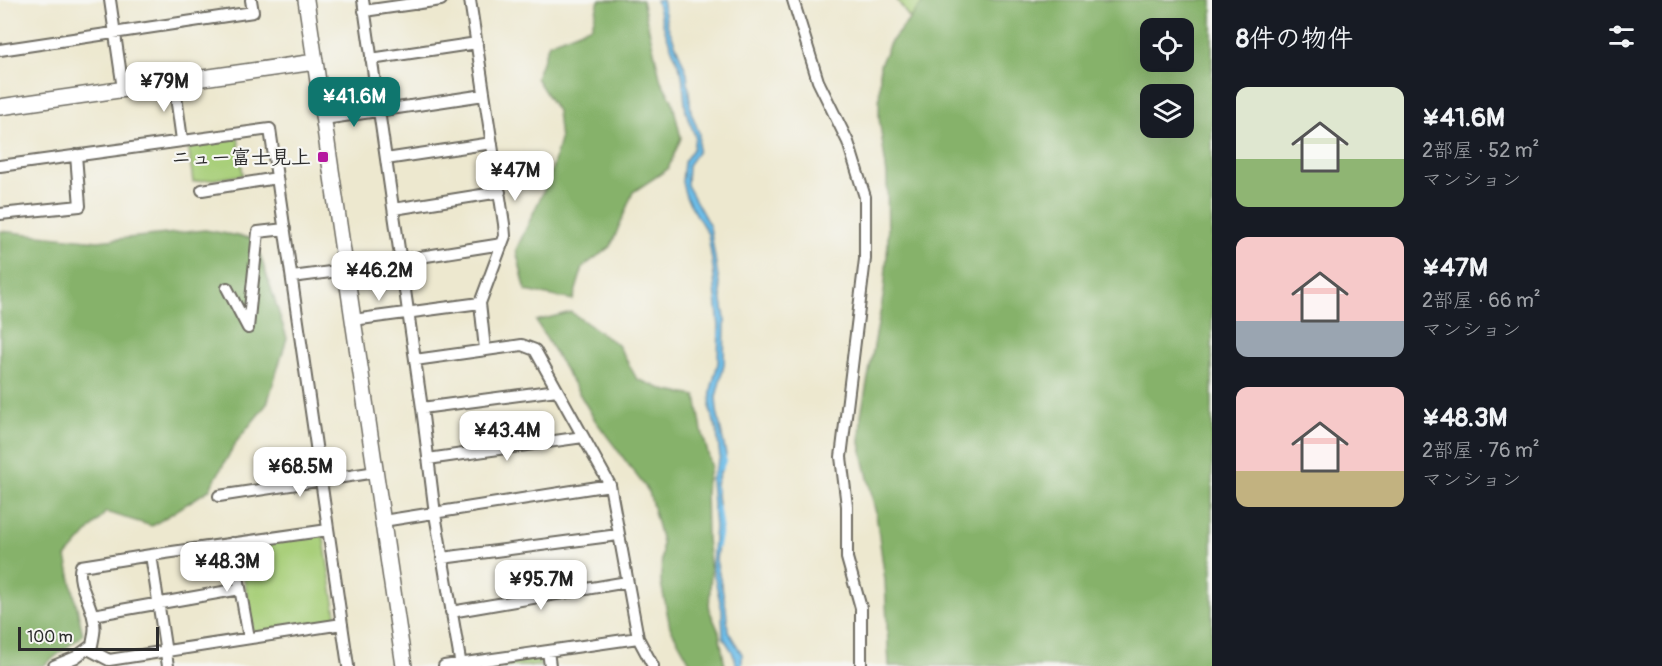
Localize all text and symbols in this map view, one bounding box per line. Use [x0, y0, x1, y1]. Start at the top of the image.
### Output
map controls [1140, 18, 1194, 138]
button: locate [1140, 18, 1194, 72]
icon: filters [1605, 20, 1638, 53]
text: 8件の物件 [1236, 23, 1353, 55]
pin: ¥79M [128, 62, 200, 113]
text: ¥79M [139, 69, 189, 94]
pin: ¥41.6M [305, 77, 403, 128]
text: ¥41.6M [322, 84, 386, 109]
button: layers [1140, 84, 1194, 138]
text: ¥41.6M [1422, 102, 1505, 134]
icon: home [1284, 111, 1356, 183]
text: 2部屋 · 52 m² [1422, 138, 1539, 163]
place label: ニュー富士見上 [171, 145, 311, 170]
marker: ニュー富士見上 [316, 150, 330, 164]
pin: ¥47M [479, 151, 551, 202]
text: ¥47M [490, 158, 540, 183]
text: マンション [1422, 167, 1521, 192]
pin: ¥46.2M [330, 251, 428, 302]
text: ¥47M [1422, 252, 1488, 284]
text: ¥46.2M [345, 258, 413, 283]
icon: home [1284, 261, 1356, 333]
text: 2部屋 · 66 m² [1422, 288, 1541, 313]
text: マンション [1422, 317, 1521, 342]
text: ¥48.3M [1422, 402, 1507, 434]
pin: ¥43.4M [458, 411, 556, 462]
icon: home [1284, 411, 1356, 483]
text: ¥43.4M [473, 418, 541, 443]
text: 2部屋 · 76 m² [1422, 438, 1539, 463]
pin: ¥68.5M [251, 447, 349, 498]
text: ¥68.5M [267, 454, 333, 479]
text: マンション [1422, 467, 1521, 492]
pin: ¥48.3M [178, 542, 276, 593]
text: ¥48.3M [194, 549, 260, 574]
pin: ¥95.7M [492, 560, 590, 611]
text: ¥95.7M [509, 567, 573, 592]
scale bar [18, 624, 159, 652]
text: 100 m [27, 627, 73, 647]

